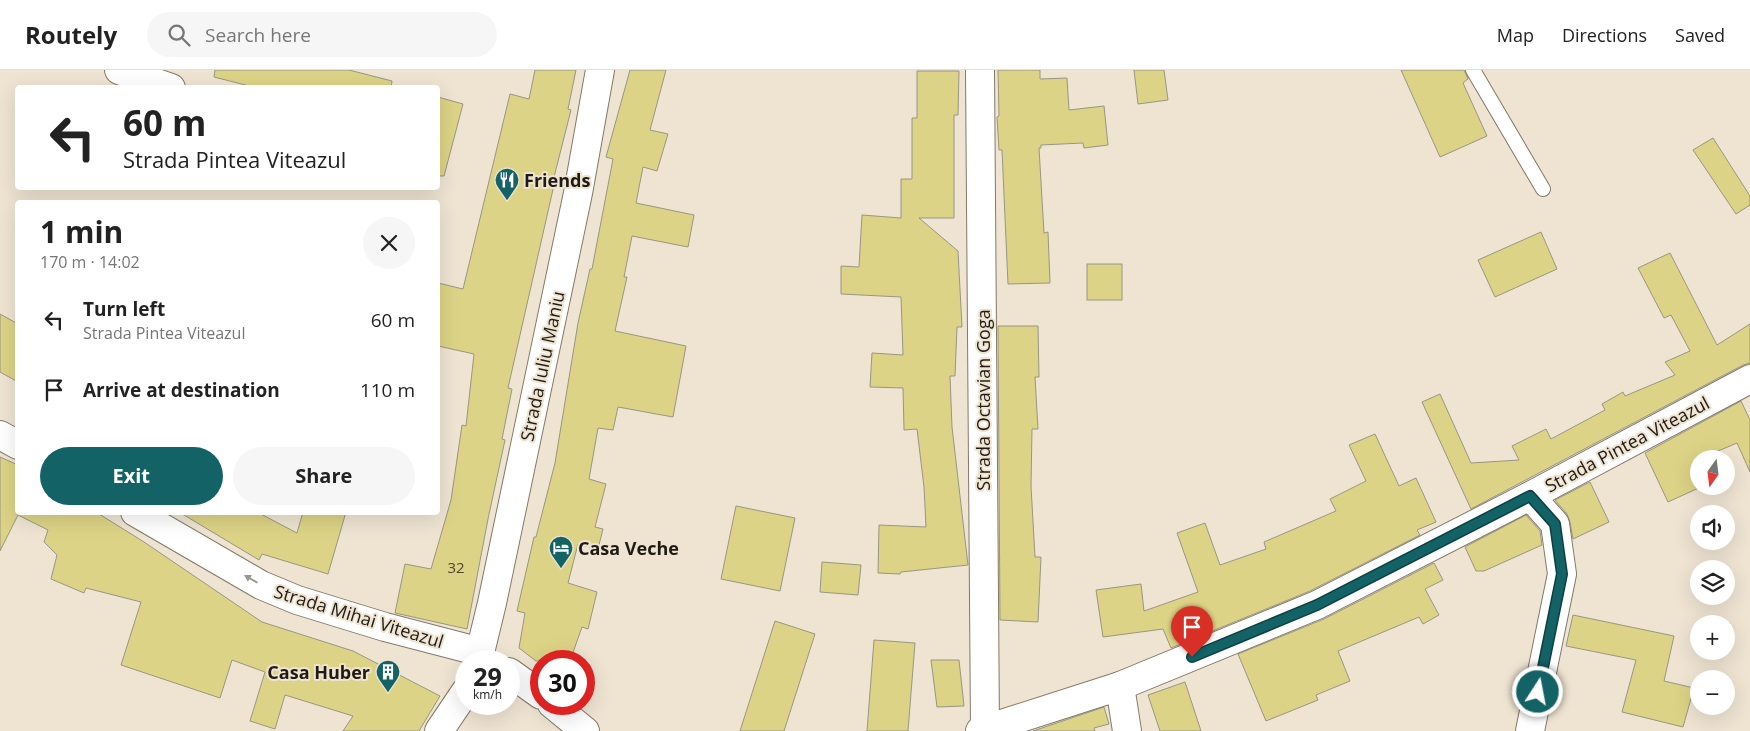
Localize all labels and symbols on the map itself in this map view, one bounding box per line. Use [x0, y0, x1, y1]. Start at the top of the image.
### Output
restaurant icon: Friends [494, 167, 520, 201]
place label: Friends [524, 168, 590, 192]
street label: Strada Iuliu Maniu [514, 289, 570, 443]
street label: Strada Octavian Goga [971, 309, 995, 491]
street label: Strada Pintea Viteazul [1541, 390, 1713, 498]
north arrow [1690, 450, 1735, 495]
hotel icon: Casa Veche [548, 535, 574, 569]
place label: Casa Veche [578, 536, 679, 560]
house number: 32 [447, 557, 465, 577]
one-way arrow [245, 575, 258, 584]
street label: Strada Mihai Viteazul [271, 579, 447, 653]
pin [1171, 606, 1213, 657]
speed limit sign: 30 [530, 650, 595, 715]
building icon: Casa Huber [375, 659, 401, 693]
place label: Casa Huber [267, 660, 370, 684]
position arrow [1511, 665, 1563, 717]

